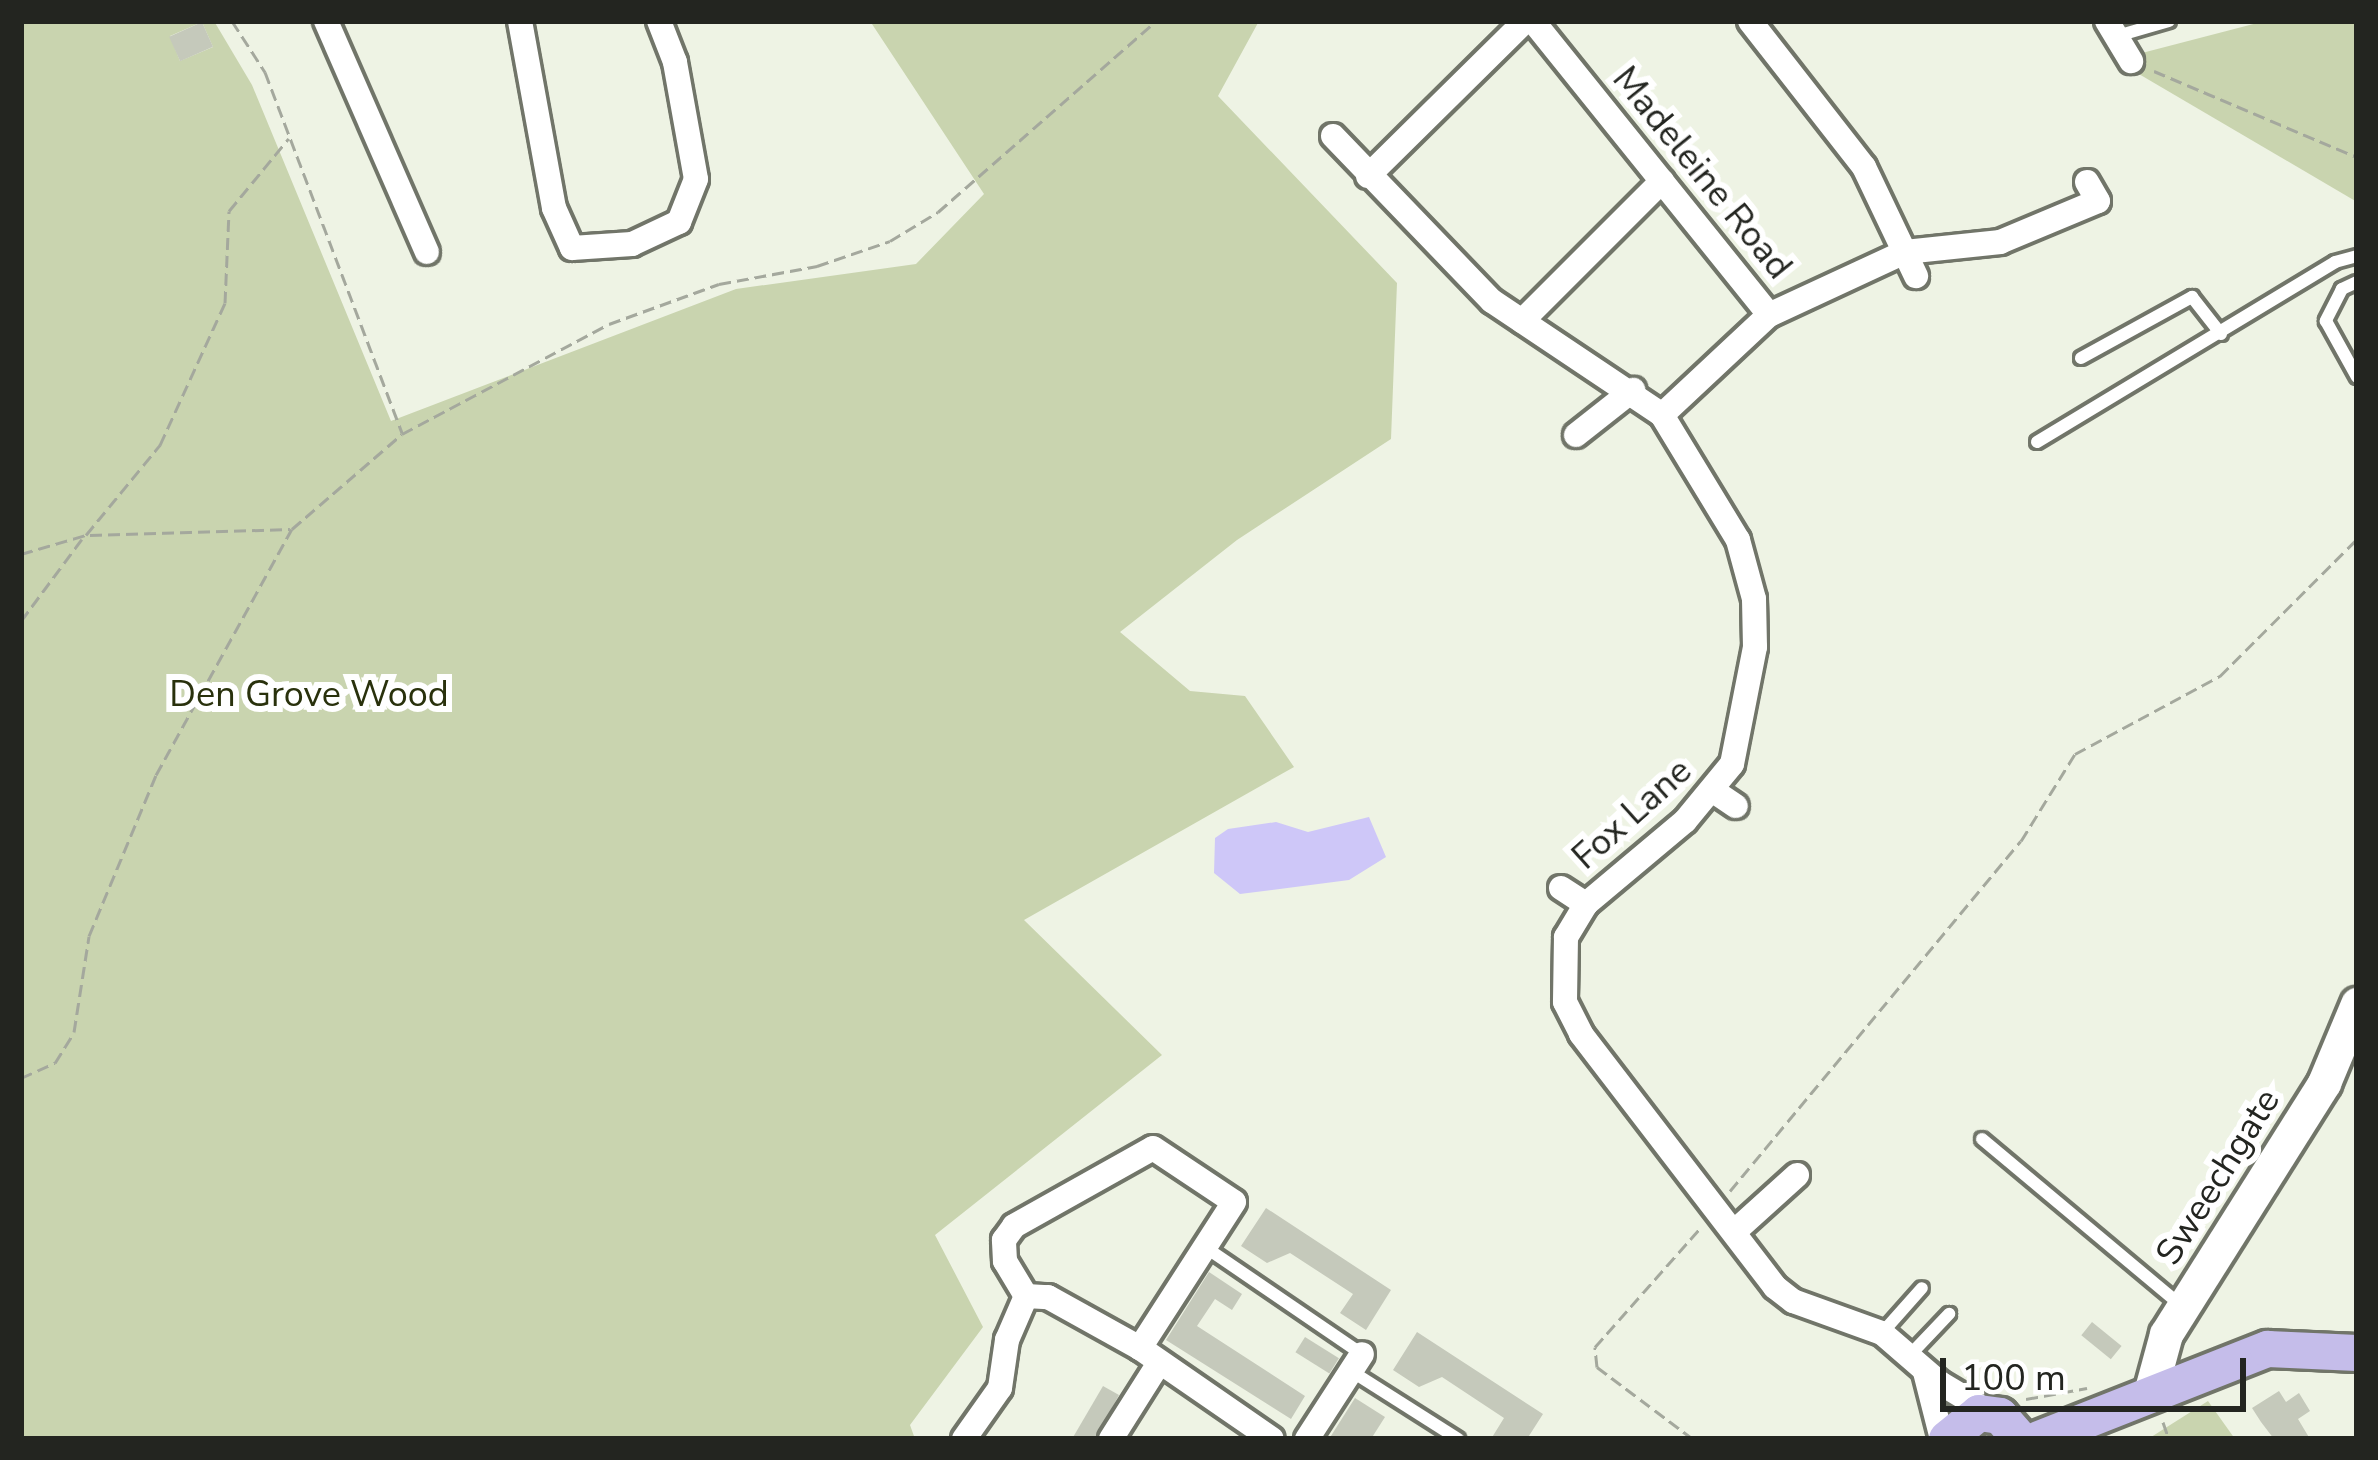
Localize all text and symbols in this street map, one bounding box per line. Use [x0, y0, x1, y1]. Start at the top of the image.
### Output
street label: Madeleine Road [1603, 58, 1801, 288]
park label: Den Grove Wood [169, 673, 449, 717]
street label: Fox Lane [1564, 749, 1700, 879]
street label: Sweechgate [2147, 1081, 2289, 1273]
scale bar [1946, 1334, 2252, 1408]
text: 100 m [1961, 1354, 2066, 1403]

